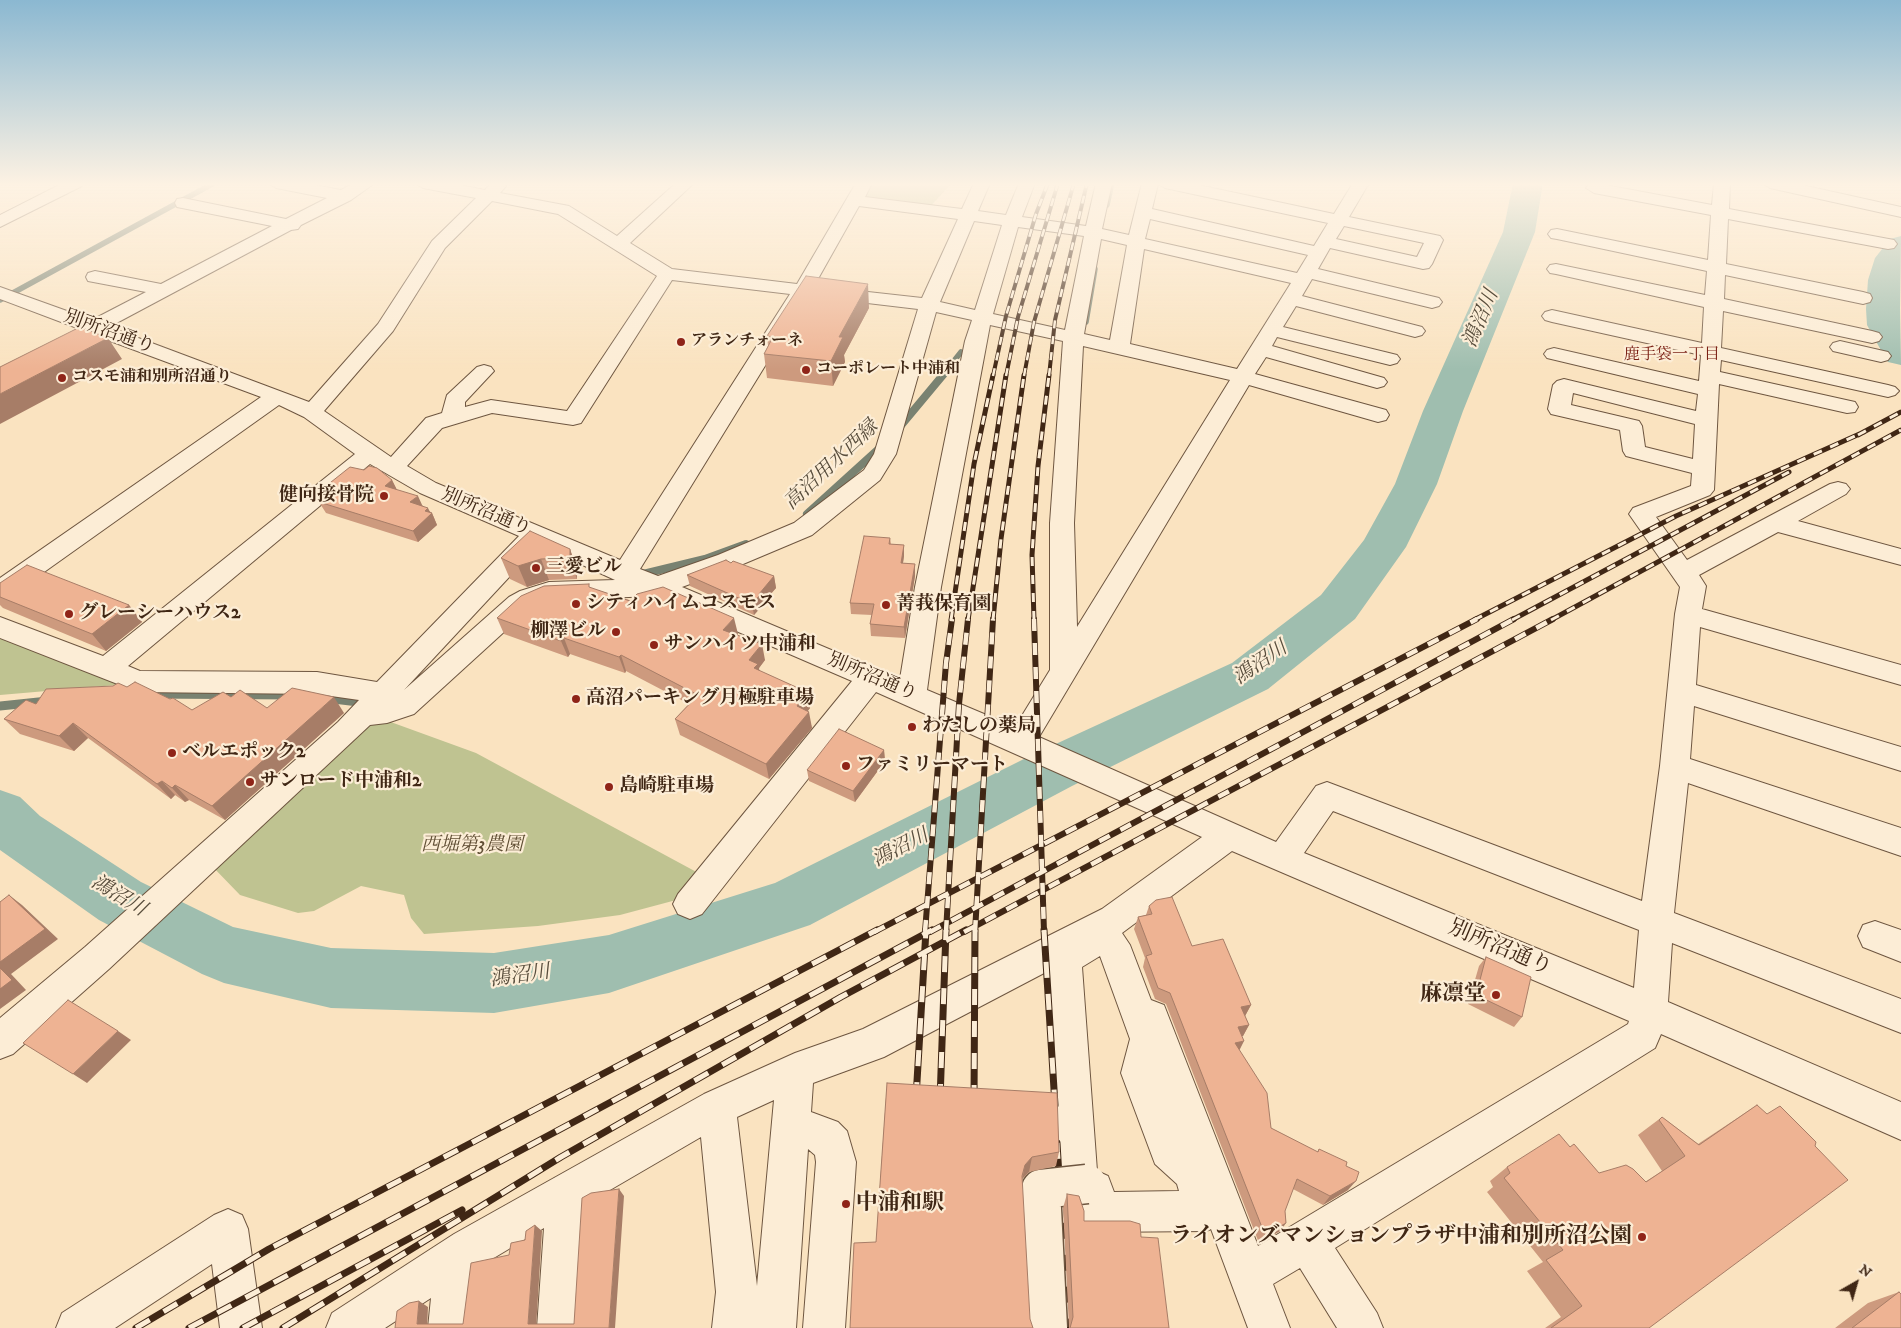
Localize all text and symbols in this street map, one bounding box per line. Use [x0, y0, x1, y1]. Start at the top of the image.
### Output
water label: 鴻沼川 [1459, 287, 1505, 351]
street label: 別所沼通り [60, 306, 158, 360]
place label: アランチォーネ [691, 332, 803, 352]
marker: アランチォーネ [675, 336, 687, 348]
district label: 鹿手袋一丁目 [1624, 346, 1720, 366]
place label: コーポレート中浦和 [816, 360, 960, 380]
marker: コーポレート中浦和 [800, 364, 812, 376]
place label: コスモ浦和別所沼通り [72, 368, 232, 388]
marker: コスモ浦和別所沼通り [56, 372, 68, 384]
water label: 高沼用水西縁 [780, 416, 884, 516]
street label: 別所沼通り [438, 484, 534, 542]
place label: 健向接骨院 [279, 485, 374, 507]
marker: 健向接骨院 [378, 490, 390, 502]
place label: 三愛ビル [546, 557, 622, 579]
marker: 三愛ビル [530, 562, 542, 574]
place label: シティハイムコスモス [586, 593, 776, 615]
place label: 菁莪保育園 [896, 594, 991, 616]
marker: シティハイムコスモス [570, 598, 582, 610]
marker: 菁莪保育園 [880, 599, 892, 611]
place label: グレーシーハウス2 [79, 603, 240, 625]
marker: グレーシーハウス2 [63, 608, 75, 620]
place label: 柳澤ビル [530, 621, 606, 643]
marker: 柳澤ビル [610, 626, 622, 638]
place label: サンハイツ中浦和 [664, 634, 816, 656]
water label: 鴻沼川 [1229, 637, 1293, 691]
marker: サンハイツ中浦和 [648, 639, 660, 651]
street label: 別所沼通り [824, 649, 920, 707]
place label: 高沼パーキング月極駐車場 [586, 688, 814, 710]
marker: 高沼パーキング月極駐車場 [570, 693, 582, 705]
place label: わたしの薬局 [922, 716, 1036, 738]
marker: わたしの薬局 [906, 721, 918, 733]
place label: ベルエポック2 [182, 742, 305, 764]
marker: ベルエポック2 [166, 747, 178, 759]
place label: ファミリーマート [856, 755, 1008, 777]
marker: ファミリーマート [840, 760, 852, 772]
place label: サンロード中浦和2 [260, 771, 421, 793]
marker: サンロード中浦和2 [244, 776, 256, 788]
place label: 島崎駐車場 [619, 776, 714, 798]
marker: 島崎駐車場 [603, 781, 615, 793]
water label: 鴻沼川 [869, 825, 933, 873]
park label: 西堀第3農園 [421, 835, 523, 857]
water label: 鴻沼川 [86, 871, 150, 923]
street label: 別所沼通り [1444, 915, 1556, 983]
water label: 鴻沼川 [489, 961, 551, 993]
place label: 麻凛堂 [1420, 982, 1486, 1008]
marker: 麻凛堂 [1490, 989, 1502, 1001]
place label: 中浦和駅 [856, 1191, 944, 1217]
marker: 中浦和駅 [840, 1198, 852, 1210]
place label: ライオンズマンションプラザ中浦和別所沼公園 [1170, 1224, 1632, 1250]
marker: ライオンズマンションプラザ中浦和別所沼公園 [1636, 1231, 1648, 1243]
north arrow [1831, 1258, 1881, 1308]
text: N [1855, 1261, 1875, 1282]

